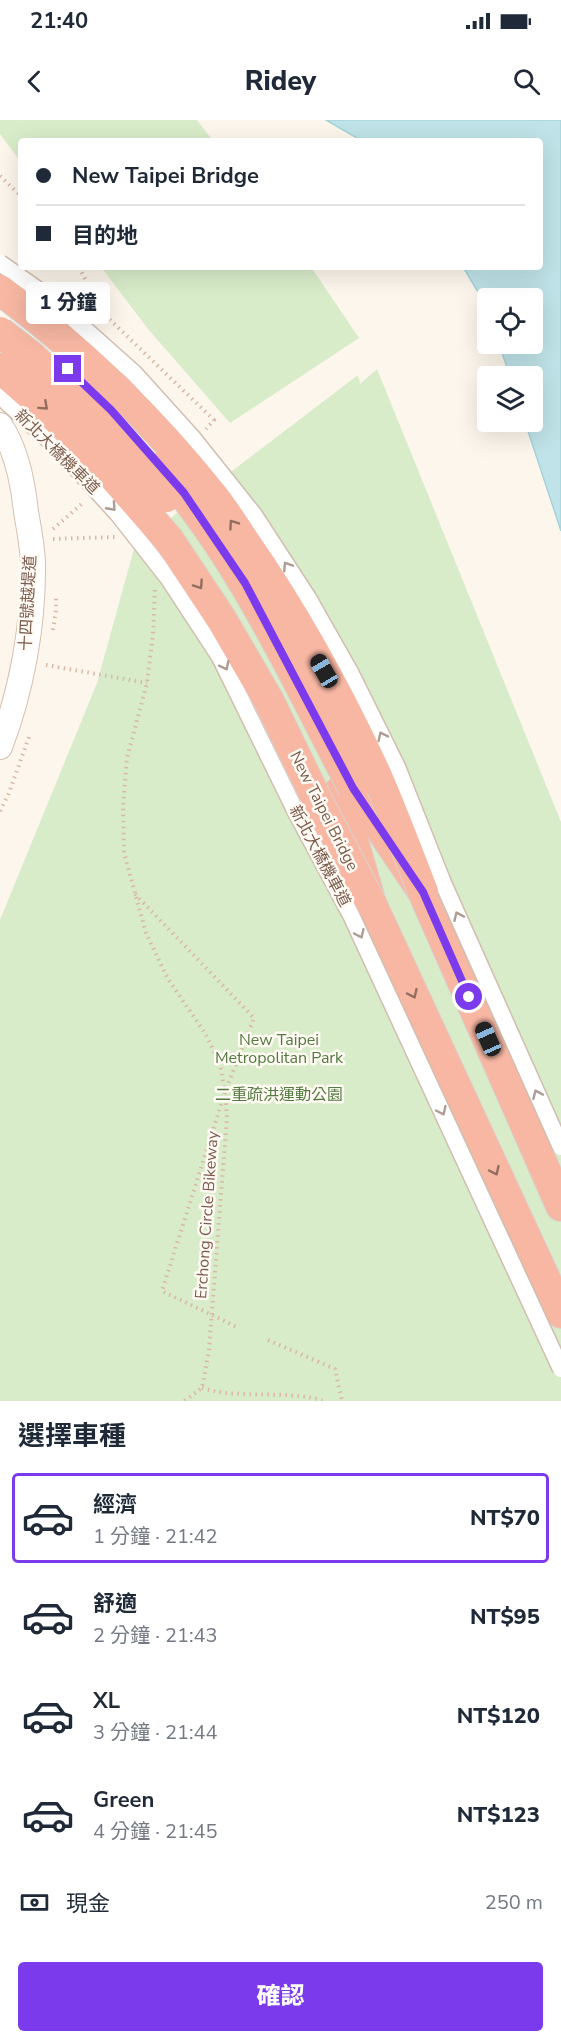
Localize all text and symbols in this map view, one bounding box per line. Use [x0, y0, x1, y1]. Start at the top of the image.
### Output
text: 21:40 [30, 6, 88, 36]
text: Ridey [245, 63, 316, 100]
icon: back [18, 65, 51, 98]
icon: search [510, 65, 543, 98]
text: New Taipei Bridge [72, 161, 259, 191]
text: 目的地 [72, 221, 138, 251]
callout: 1 分鐘 [26, 282, 110, 324]
map controls [477, 288, 543, 432]
button: locate [477, 288, 543, 354]
text: 1 分鐘 [39, 289, 97, 316]
route end [54, 355, 81, 382]
button: layers [477, 366, 543, 432]
one-way arrow [37, 399, 48, 410]
street label: 新北大橋機車道 [10, 405, 104, 499]
one-way arrow [105, 501, 116, 511]
one-way arrow [229, 520, 240, 531]
street label: 十四號越堤道 [15, 554, 41, 652]
one-way arrow [283, 562, 295, 572]
one-way arrow [192, 578, 203, 589]
car [307, 651, 341, 691]
one-way arrow [217, 660, 229, 671]
one-way arrow [378, 732, 389, 742]
street label: New Taipei Bridge [284, 747, 364, 875]
street label: 新北大橋機車道 [284, 801, 356, 911]
one-way arrow [453, 911, 465, 922]
one-way arrow [353, 927, 365, 938]
route start [455, 983, 482, 1010]
one-way arrow [406, 987, 418, 998]
car [472, 1019, 504, 1059]
park label: New Taipei Metropolitan Park [215, 1029, 344, 1069]
park label: 二重疏洪運動公園 [215, 1084, 343, 1106]
one-way arrow [532, 1089, 544, 1100]
one-way arrow [435, 1104, 447, 1115]
street label: Erchong Circle Bikeway [190, 1129, 224, 1300]
one-way arrow [488, 1164, 500, 1175]
text: 選擇車種 [18, 1418, 126, 1455]
text: 經濟 [93, 1490, 137, 1520]
icon: car [21, 1491, 75, 1545]
text: NT$70 [470, 1503, 540, 1533]
text: 1 分鐘 · 21:42 [93, 1523, 218, 1550]
text: 舒適 [93, 1589, 137, 1619]
icon: car [21, 1590, 75, 1644]
text: NT$95 [470, 1602, 540, 1632]
text: 2 分鐘 · 21:43 [93, 1622, 218, 1649]
text: XL [93, 1686, 120, 1716]
icon: car [21, 1689, 75, 1743]
text: NT$120 [457, 1701, 540, 1731]
text: 3 分鐘 · 21:44 [93, 1719, 218, 1746]
text: Green [93, 1785, 154, 1815]
icon: car [21, 1788, 75, 1842]
text: NT$123 [457, 1800, 540, 1830]
text: 4 分鐘 · 21:45 [93, 1818, 218, 1845]
icon: cash [18, 1886, 51, 1919]
text: 現金 [66, 1889, 110, 1919]
text: 250 m [485, 1889, 543, 1916]
button: 確認 [18, 1962, 543, 2031]

